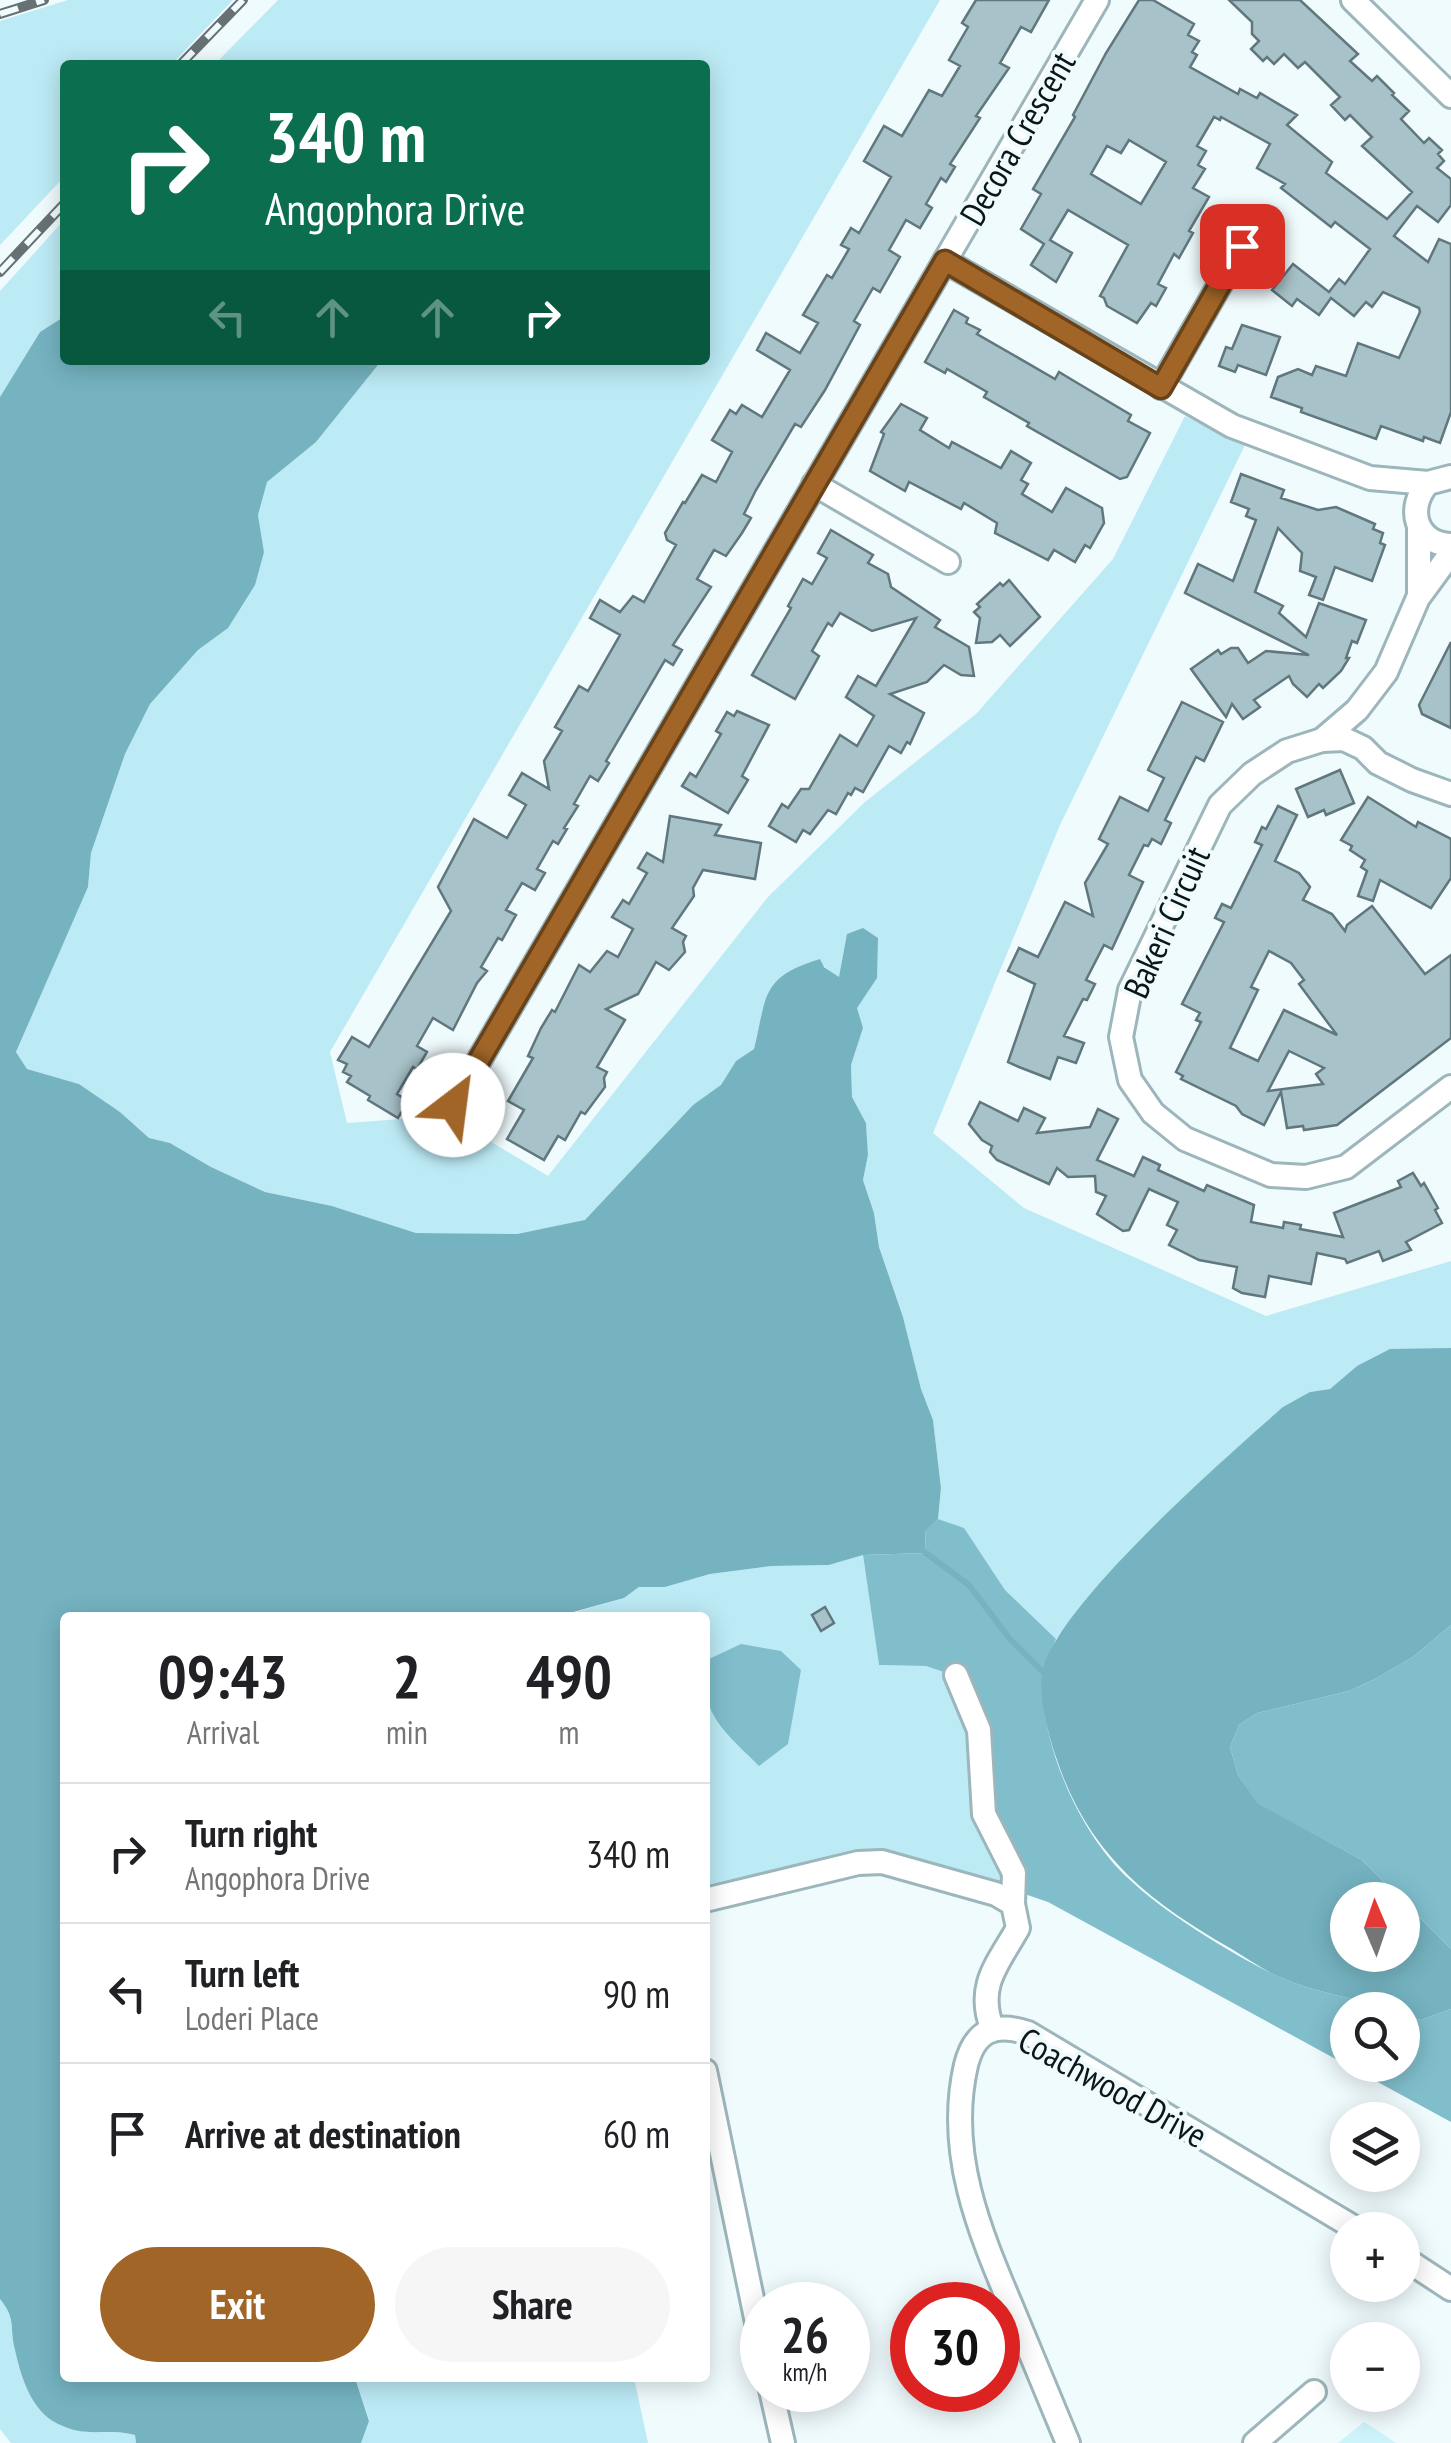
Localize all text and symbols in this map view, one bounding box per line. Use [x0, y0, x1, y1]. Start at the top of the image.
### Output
street label: Decora Crescent [949, 42, 1085, 233]
text: 340 m [265, 91, 426, 181]
icon: right [100, 100, 230, 230]
text: Angophora Drive [265, 179, 525, 237]
pin [1200, 204, 1285, 289]
icon: arrive [1215, 219, 1270, 274]
icon: left [200, 290, 255, 345]
icon: ahead [305, 290, 360, 345]
icon: ahead [410, 290, 465, 345]
icon: right [515, 290, 570, 345]
street label: Bakeri Circuit [1112, 839, 1220, 1005]
position arrow [401, 1053, 505, 1157]
text: 09:43 [158, 1637, 288, 1715]
text: 2 [393, 1637, 421, 1715]
text: 490 [526, 1637, 612, 1715]
text: Arrival [187, 1711, 259, 1753]
text: min [386, 1711, 428, 1753]
text: m [558, 1711, 579, 1753]
text: Turn right [185, 1808, 317, 1857]
icon: right [100, 1826, 155, 1881]
text: 340 m [586, 1829, 670, 1878]
text: Angophora Drive [185, 1857, 370, 1899]
north arrow [1330, 1882, 1420, 1972]
map controls [1330, 1882, 1420, 2412]
text: Turn left [185, 1948, 299, 1997]
icon: left [100, 1966, 155, 2021]
text: 90 m [603, 1969, 670, 2018]
button: search [1330, 1992, 1420, 2082]
text: Loderi Place [185, 1997, 319, 2039]
street label: Coachwood Drive [1011, 2016, 1215, 2158]
button: layers [1330, 2102, 1420, 2192]
icon: arrive [100, 2106, 155, 2161]
text: Arrive at destination [185, 2109, 461, 2158]
text: 60 m [603, 2109, 670, 2158]
button: + [1330, 2212, 1420, 2302]
button: Exit [100, 2247, 375, 2362]
button: Share [395, 2247, 670, 2362]
speed limit sign: 30 [890, 2282, 1020, 2412]
text: 26 [781, 2302, 829, 2367]
button: − [1330, 2322, 1420, 2412]
text: km/h [783, 2356, 827, 2388]

